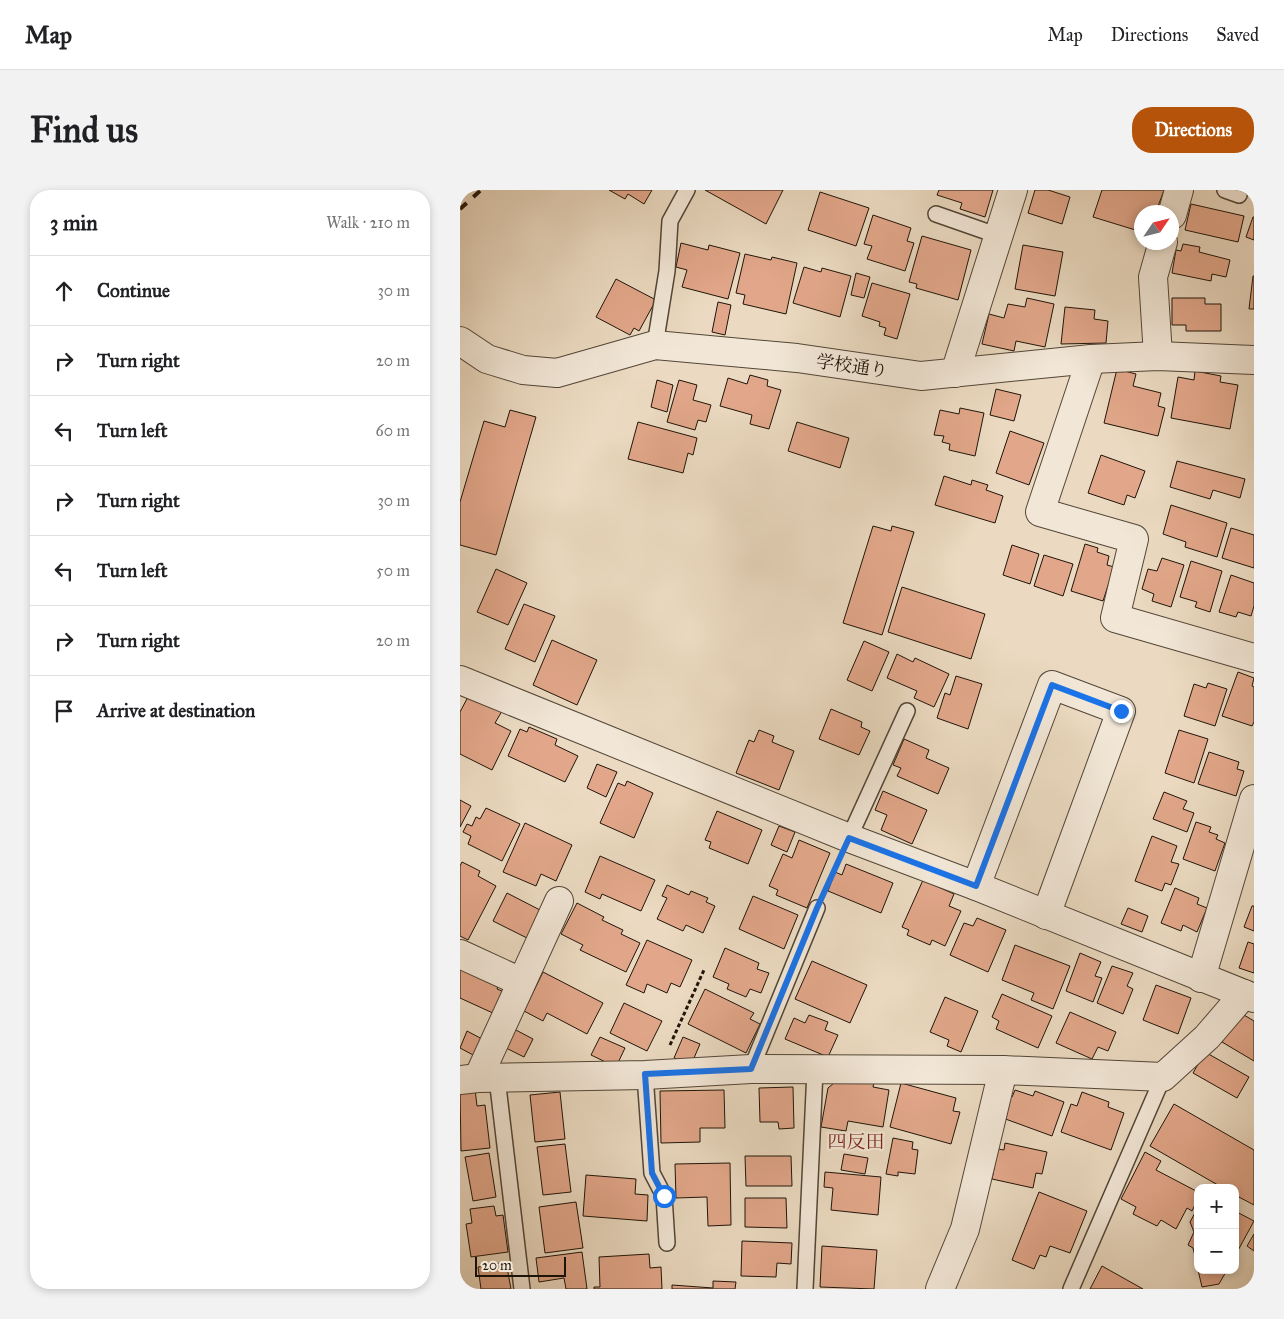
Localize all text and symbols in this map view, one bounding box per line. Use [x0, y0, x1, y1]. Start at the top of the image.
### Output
text: Map [25, 20, 72, 50]
text: Map [1047, 24, 1083, 46]
text: Directions [1111, 24, 1188, 46]
text: Saved [1216, 24, 1259, 46]
button: Directions [1132, 107, 1254, 153]
text: Find us [30, 109, 138, 152]
north arrow [1134, 205, 1179, 250]
text: 3 min [50, 210, 98, 236]
text: Walk · 210 m [326, 213, 410, 232]
icon: ahead [50, 277, 78, 305]
text: Continue [97, 279, 170, 302]
text: 30 m [377, 281, 410, 300]
icon: right [50, 347, 78, 375]
text: Turn right [97, 349, 180, 372]
street label: 学校通り [815, 350, 889, 382]
text: 20 m [376, 351, 410, 370]
icon: left [50, 417, 78, 445]
text: Turn left [97, 419, 167, 442]
text: 60 m [376, 421, 410, 440]
icon: right [50, 487, 78, 515]
text: Turn right [97, 489, 180, 512]
text: 30 m [377, 491, 410, 510]
icon: left [50, 557, 78, 585]
text: Turn left [97, 559, 167, 582]
text: 50 m [376, 561, 410, 580]
icon: right [50, 627, 78, 655]
text: Turn right [97, 629, 180, 652]
text: 20 m [376, 631, 410, 650]
icon: arrive [50, 697, 78, 725]
text: Arrive at destination [97, 699, 255, 722]
route end [1110, 700, 1133, 723]
district label: 四反田 [827, 1130, 885, 1153]
map controls [1194, 1184, 1239, 1274]
button: + [1194, 1184, 1239, 1229]
route start [653, 1185, 676, 1208]
button: − [1194, 1229, 1239, 1274]
scale bar [475, 1254, 566, 1277]
text: 20 m [482, 1257, 512, 1274]

